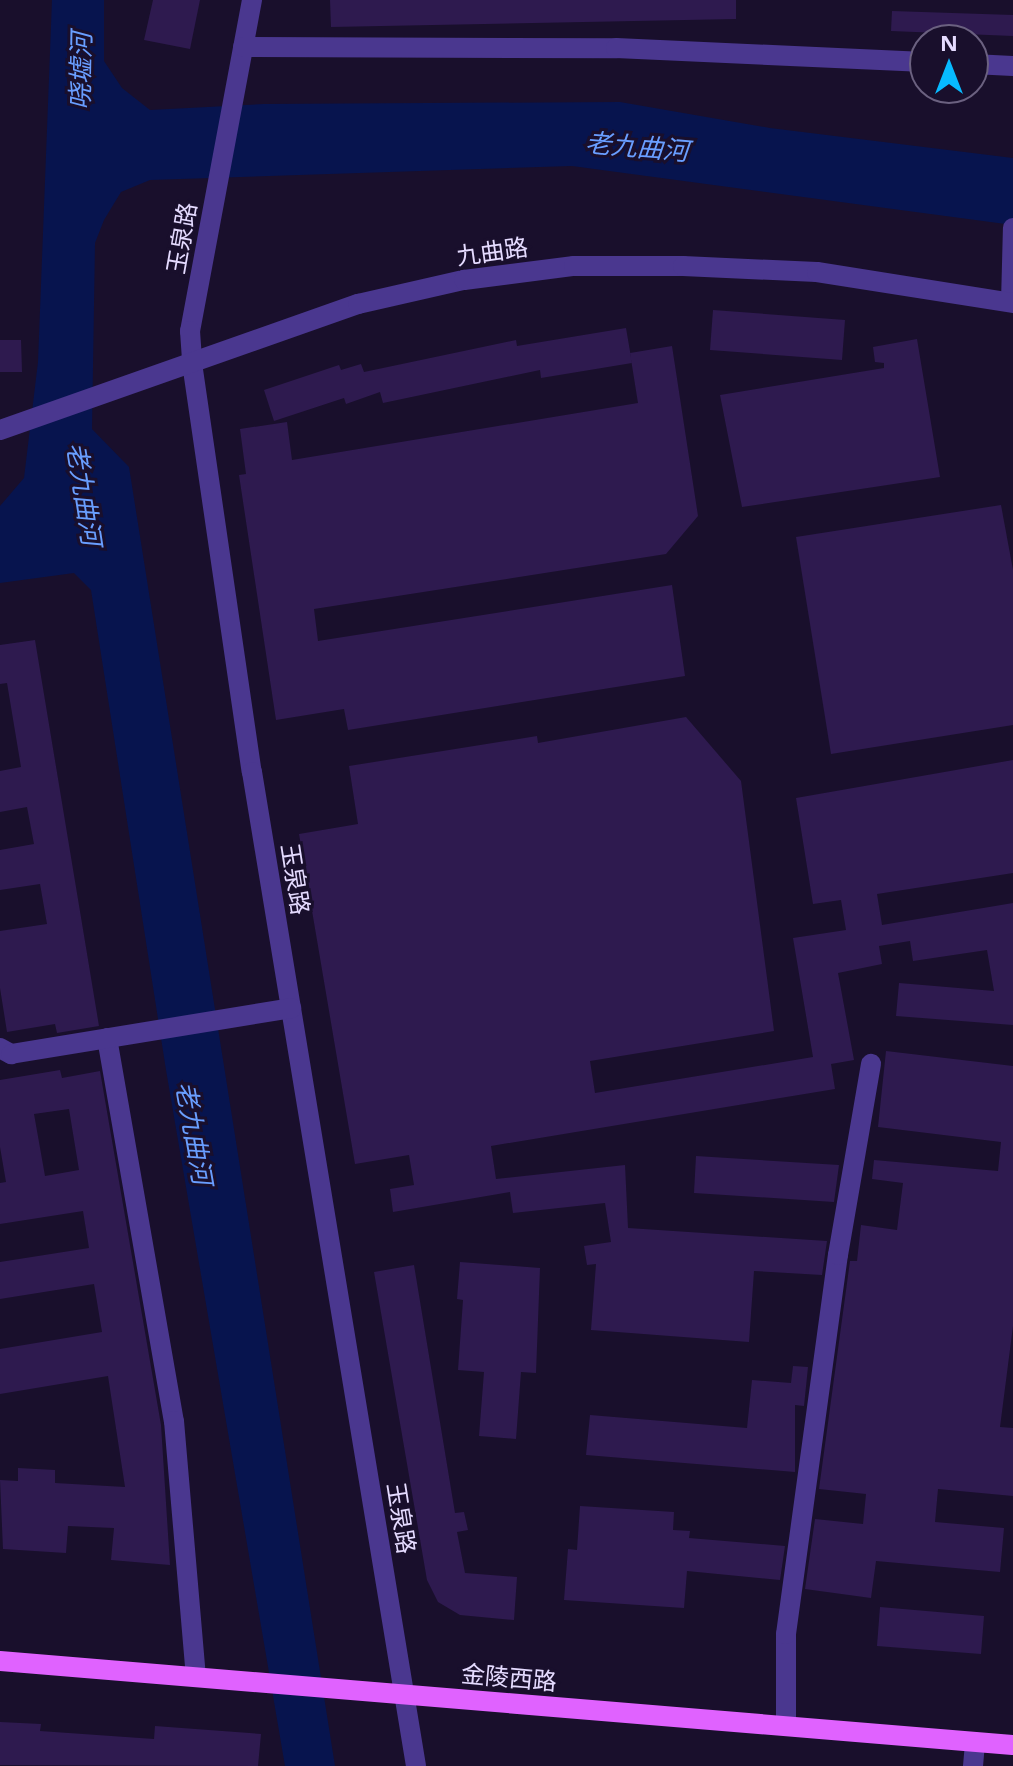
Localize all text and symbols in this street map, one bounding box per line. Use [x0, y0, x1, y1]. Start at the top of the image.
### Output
north arrow [909, 24, 989, 104]
text: N [940, 27, 958, 57]
water label: 哓墟河 [65, 32, 97, 110]
water label: 老九曲河 [584, 127, 690, 167]
street label: 玉泉路 [161, 200, 201, 276]
street label: 九曲路 [454, 232, 530, 270]
water label: 老九曲河 [60, 440, 108, 548]
street label: 玉泉路 [276, 841, 316, 917]
water label: 老九曲河 [170, 1079, 218, 1187]
street label: 玉泉路 [382, 1480, 422, 1556]
street label: 金陵西路 [460, 1658, 558, 1696]

